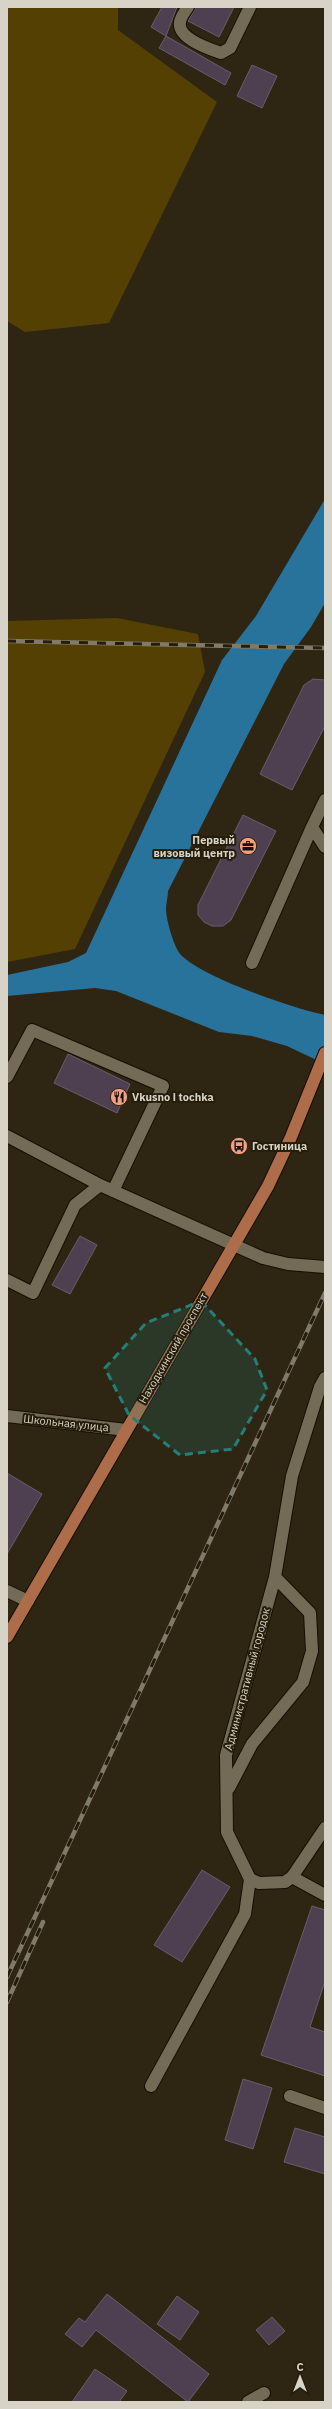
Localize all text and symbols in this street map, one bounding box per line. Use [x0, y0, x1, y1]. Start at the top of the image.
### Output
place label: Первый визовый центр [153, 833, 235, 860]
office icon: Первый визовый центр [238, 836, 258, 856]
restaurant icon: Vkusno i tochka [109, 1087, 129, 1107]
place label: Vkusno i tochka [132, 1090, 214, 1104]
bus stop icon: Гостиница [229, 1136, 249, 1156]
place label: Гостиница [252, 1139, 307, 1153]
street label: Находкинский проспект [135, 1290, 211, 1406]
street label: Школьная улица [23, 1412, 109, 1434]
street label: Административный городок [221, 1606, 273, 1752]
north arrow [280, 2357, 320, 2397]
text: С [296, 2360, 304, 2374]

